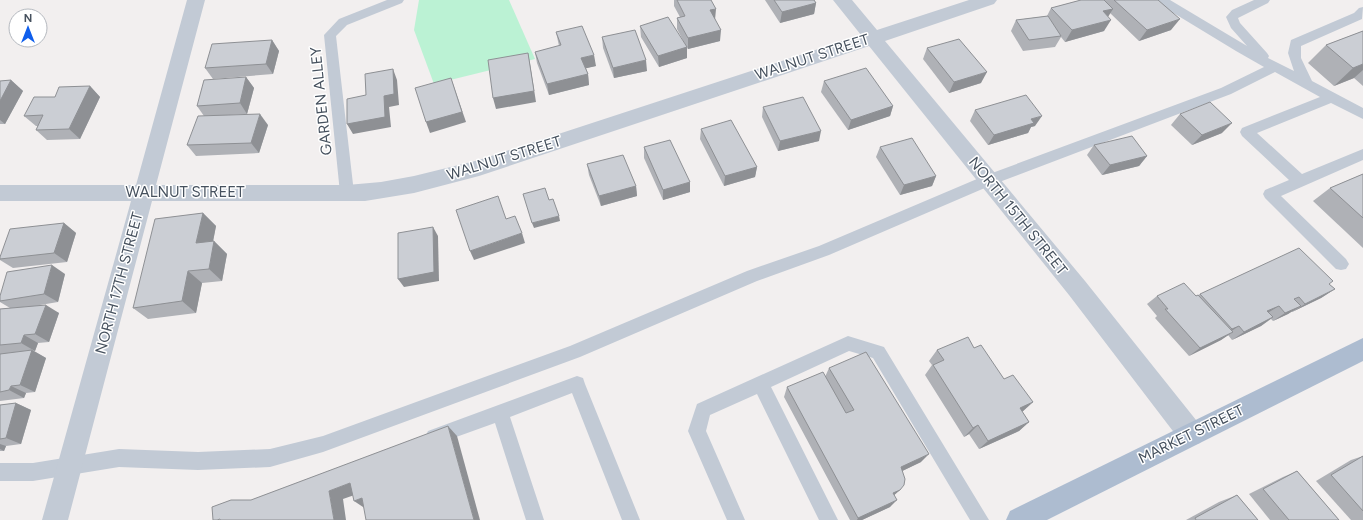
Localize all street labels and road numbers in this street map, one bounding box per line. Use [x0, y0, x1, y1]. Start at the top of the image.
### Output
street label: WALNUT STREET [753, 30, 872, 84]
street label: GARDEN ALLEY [306, 46, 336, 156]
street label: WALNUT STREET [445, 132, 564, 184]
street label: NORTH 15TH STREET [965, 153, 1072, 279]
street label: WALNUT STREET [126, 183, 245, 201]
street label: NORTH 17TH STREET [91, 209, 147, 356]
street label: MARKET STREET [1135, 400, 1247, 467]

